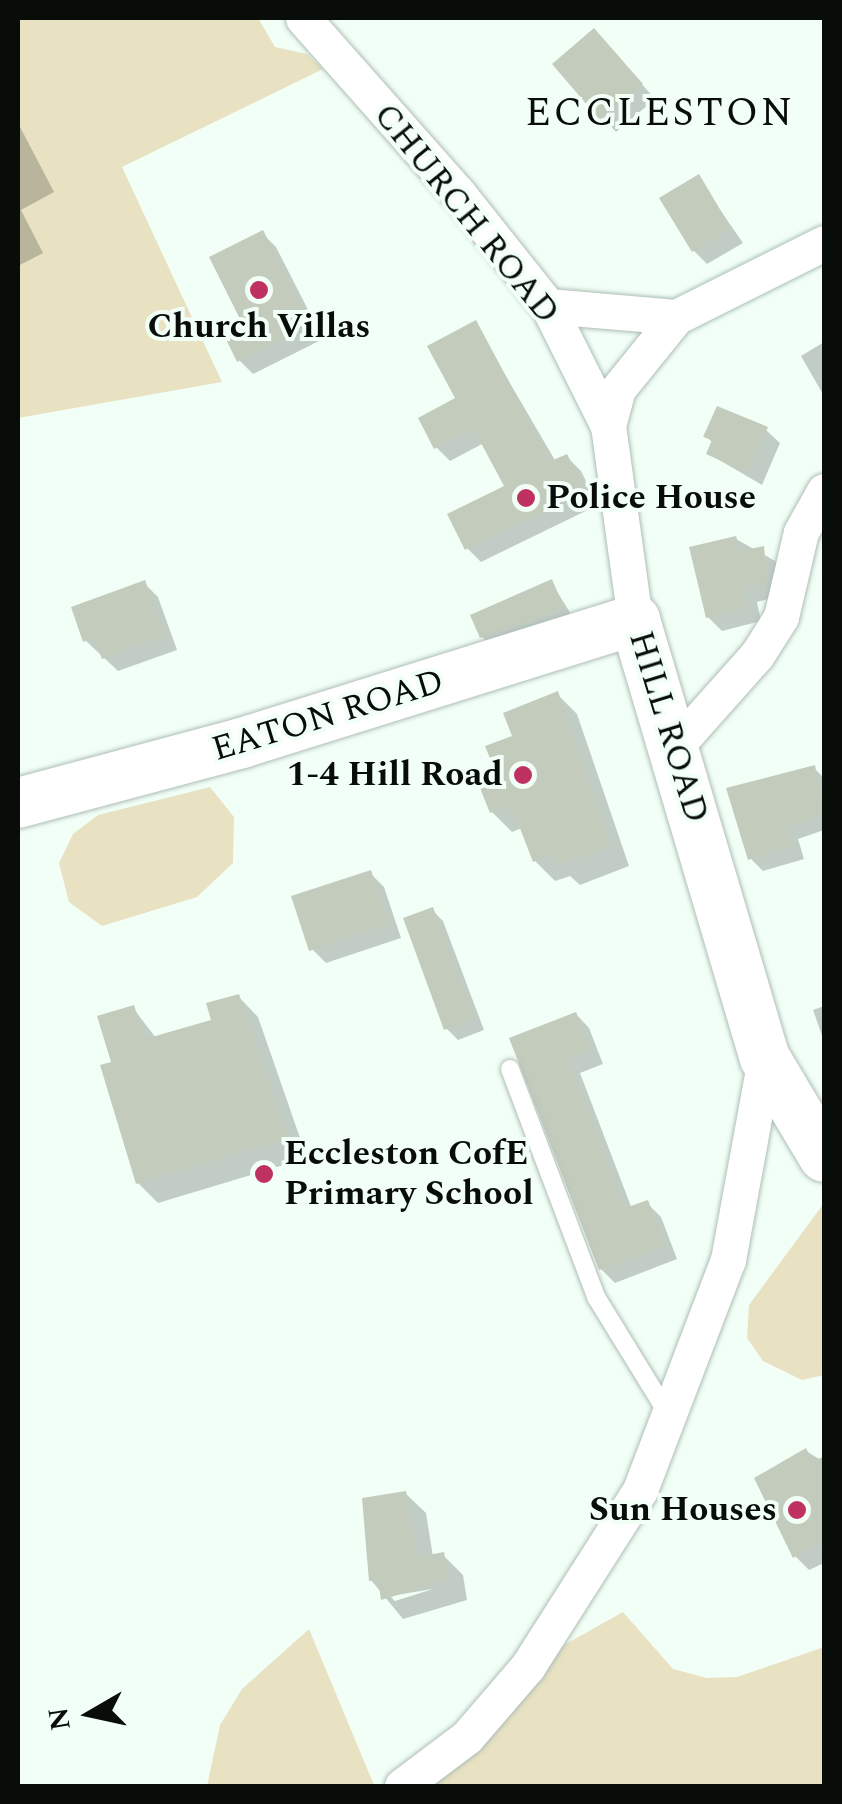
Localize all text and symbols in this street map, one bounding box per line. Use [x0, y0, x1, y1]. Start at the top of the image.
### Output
district label: ECCLESTON [525, 90, 795, 138]
street label: CHURCH ROAD [364, 95, 568, 333]
marker: Church Villas [248, 279, 270, 301]
place label: Church Villas [147, 306, 371, 348]
place label: Police House [546, 477, 756, 519]
marker: Police House [515, 487, 537, 509]
street label: HILL ROAD [619, 626, 717, 828]
street label: EATON ROAD [207, 661, 449, 771]
place label: 1-4 Hill Road [287, 754, 503, 796]
marker: 1-4 Hill Road [512, 764, 534, 786]
place label: Eccleston CofE Primary School [284, 1133, 534, 1215]
marker: Eccleston CofE Primary School [253, 1163, 275, 1185]
place label: Sun Houses [589, 1489, 777, 1531]
marker: Sun Houses [786, 1499, 808, 1521]
north arrow [40, 1664, 140, 1764]
text: N [37, 1704, 83, 1733]

